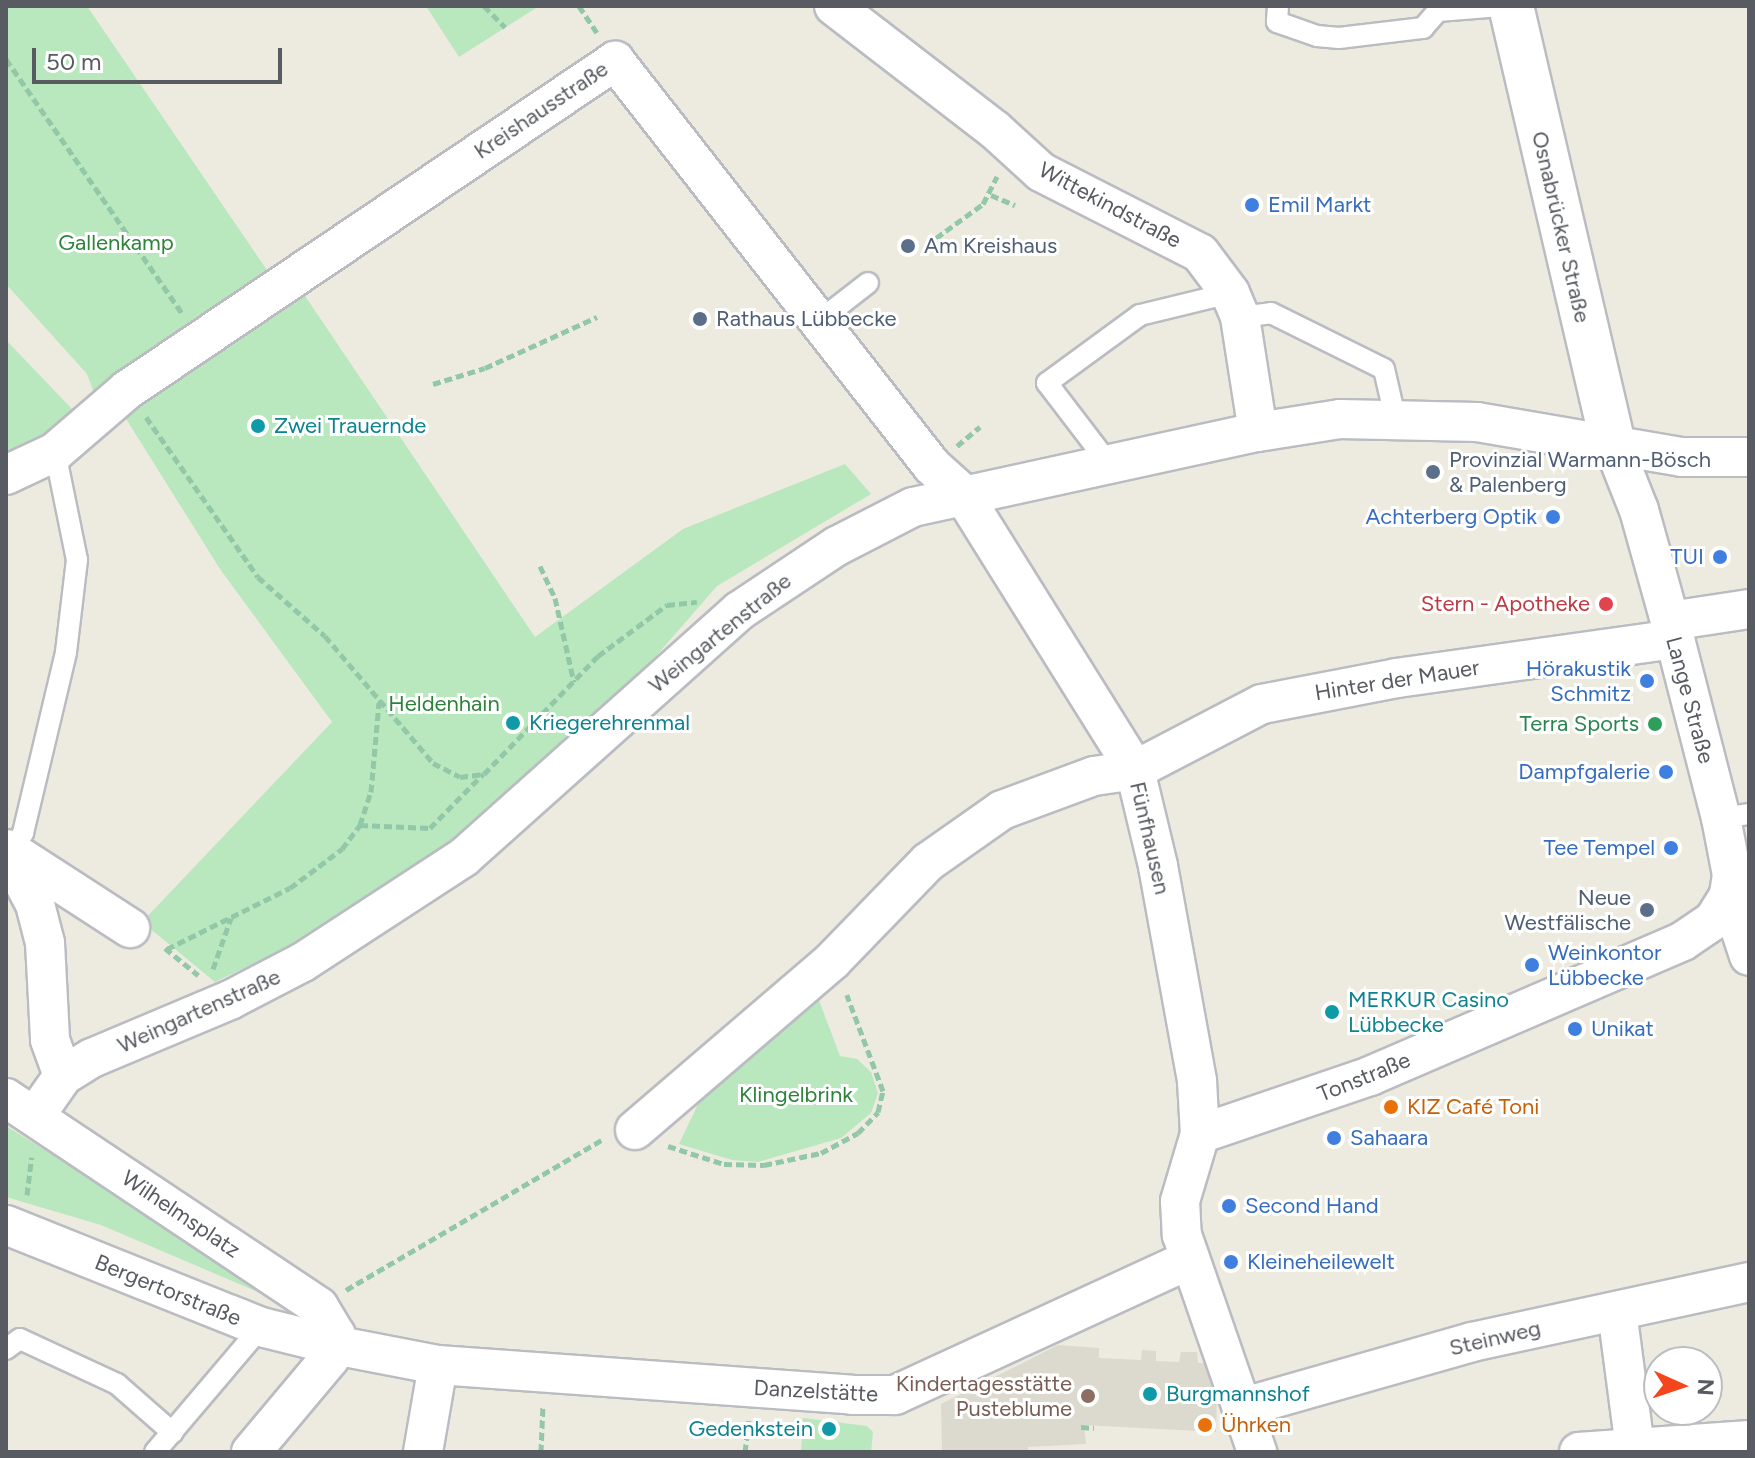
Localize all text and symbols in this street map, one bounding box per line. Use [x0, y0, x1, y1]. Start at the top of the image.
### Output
scale bar [36, 32, 286, 82]
text: 50 m [46, 47, 102, 76]
street label: Kreishausstraße [469, 55, 613, 165]
street label: Osnabrücker Straße [1526, 129, 1596, 325]
street label: Wittekindstraße [1034, 156, 1186, 254]
place label: Emil Markt [1268, 192, 1371, 218]
marker: Emil Markt [1243, 196, 1261, 214]
park label: Gallenkamp [58, 230, 174, 256]
place label: Am Kreishaus [924, 233, 1057, 259]
marker: Am Kreishaus [899, 237, 917, 255]
place label: Rathaus Lübbecke [716, 306, 897, 332]
marker: Rathaus Lübbecke [691, 310, 709, 328]
place label: Zwei Trauernde [274, 413, 426, 439]
marker: Zwei Trauernde [249, 417, 267, 435]
place label: Provinzial Warmann-Bösch & Palenberg [1449, 446, 1711, 498]
marker: Provinzial Warmann-Bösch & Palenberg [1424, 463, 1442, 481]
place label: Achterberg Optik [1366, 504, 1537, 530]
marker: Achterberg Optik [1544, 508, 1562, 526]
place label: TUI [1670, 544, 1704, 570]
marker: TUI [1711, 548, 1729, 566]
street label: Weingartenstraße [644, 568, 796, 698]
place label: Stern - Apotheke [1421, 591, 1590, 617]
marker: Stern - Apotheke [1597, 595, 1615, 613]
street label: Lange Straße [1660, 634, 1720, 766]
street label: Hinter der Mauer [1313, 654, 1481, 706]
place label: Hörakustik Schmitz [1526, 655, 1631, 706]
marker: Hörakustik Schmitz [1638, 672, 1656, 690]
park label: Heldenhain [388, 691, 500, 717]
place label: Kriegerehrenmal [529, 710, 690, 736]
place label: Terra Sports [1519, 711, 1639, 737]
marker: Kriegerehrenmal [504, 714, 522, 732]
marker: Terra Sports [1646, 715, 1664, 733]
place label: Dampfgalerie [1518, 759, 1650, 785]
marker: Dampfgalerie [1657, 763, 1675, 781]
street label: Fünfhausen [1124, 779, 1176, 897]
place label: Tee Tempel [1543, 835, 1655, 861]
marker: Tee Tempel [1662, 839, 1680, 857]
place label: Neue Westfälische [1504, 884, 1631, 936]
marker: Neue Westfälische [1638, 901, 1656, 919]
place label: Weinkontor Lübbecke [1548, 939, 1662, 990]
marker: Weinkontor Lübbecke [1523, 956, 1541, 974]
street label: Weingartenstraße [114, 963, 284, 1059]
place label: MERKUR Casino Lübbecke [1348, 986, 1509, 1038]
marker: MERKUR Casino Lübbecke [1323, 1003, 1341, 1021]
place label: Unikat [1591, 1016, 1654, 1042]
marker: Unikat [1566, 1020, 1584, 1038]
street label: Tonstraße [1314, 1047, 1414, 1107]
park label: Klingelbrink [739, 1082, 853, 1108]
place label: KIZ Café Toni [1407, 1094, 1539, 1120]
marker: KIZ Café Toni [1382, 1098, 1400, 1116]
place label: Sahaara [1350, 1125, 1428, 1151]
marker: Sahaara [1325, 1129, 1343, 1147]
street label: Wilhelmsplatz [117, 1165, 245, 1263]
place label: Second Hand [1245, 1193, 1379, 1219]
marker: Second Hand [1220, 1197, 1238, 1215]
street label: Bergertorstraße [91, 1249, 245, 1331]
place label: Kleineheilewelt [1247, 1249, 1395, 1275]
marker: Kleineheilewelt [1222, 1253, 1240, 1271]
street label: Steinweg [1447, 1315, 1543, 1361]
north arrow [1643, 1346, 1723, 1426]
place label: Kindertagesstätte Pusteblume [896, 1370, 1072, 1422]
street label: Danzelstätte [753, 1375, 879, 1407]
text: N [1692, 1378, 1719, 1396]
place label: Burgmannshof [1166, 1381, 1310, 1407]
marker: Burgmannshof [1141, 1385, 1159, 1403]
marker: Kindertagesstätte Pusteblume [1079, 1387, 1097, 1405]
place label: Ührken [1221, 1412, 1291, 1438]
place label: Gedenkstein [689, 1416, 813, 1442]
marker: Ührken [1196, 1416, 1214, 1434]
marker: Gedenkstein [820, 1420, 838, 1438]

